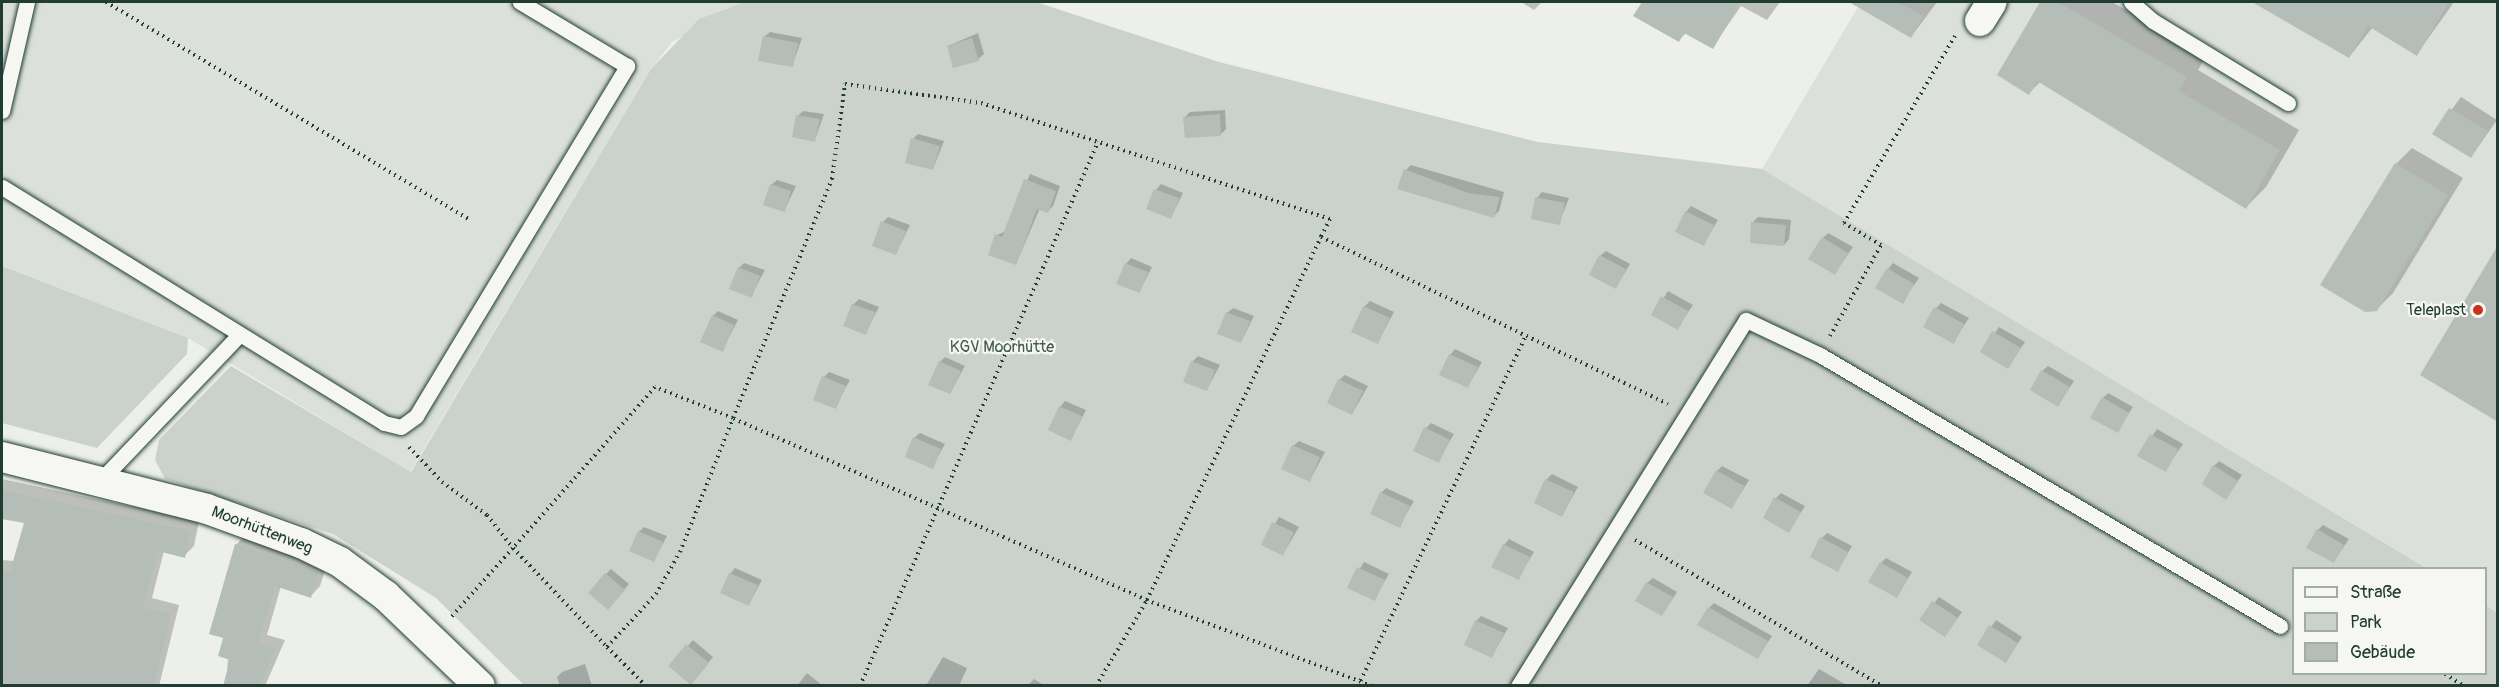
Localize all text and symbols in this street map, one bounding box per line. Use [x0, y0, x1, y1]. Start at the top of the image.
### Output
place label: Teleplast [2406, 300, 2466, 320]
marker: Teleplast [2471, 303, 2485, 317]
park label: KGV Moorhütte [950, 337, 1054, 357]
street label: Moorhüttenweg [209, 502, 315, 558]
legend [2292, 567, 2487, 675]
text: Straße [2350, 581, 2401, 604]
text: Park [2350, 611, 2382, 634]
text: Gebäude [2350, 641, 2415, 664]

